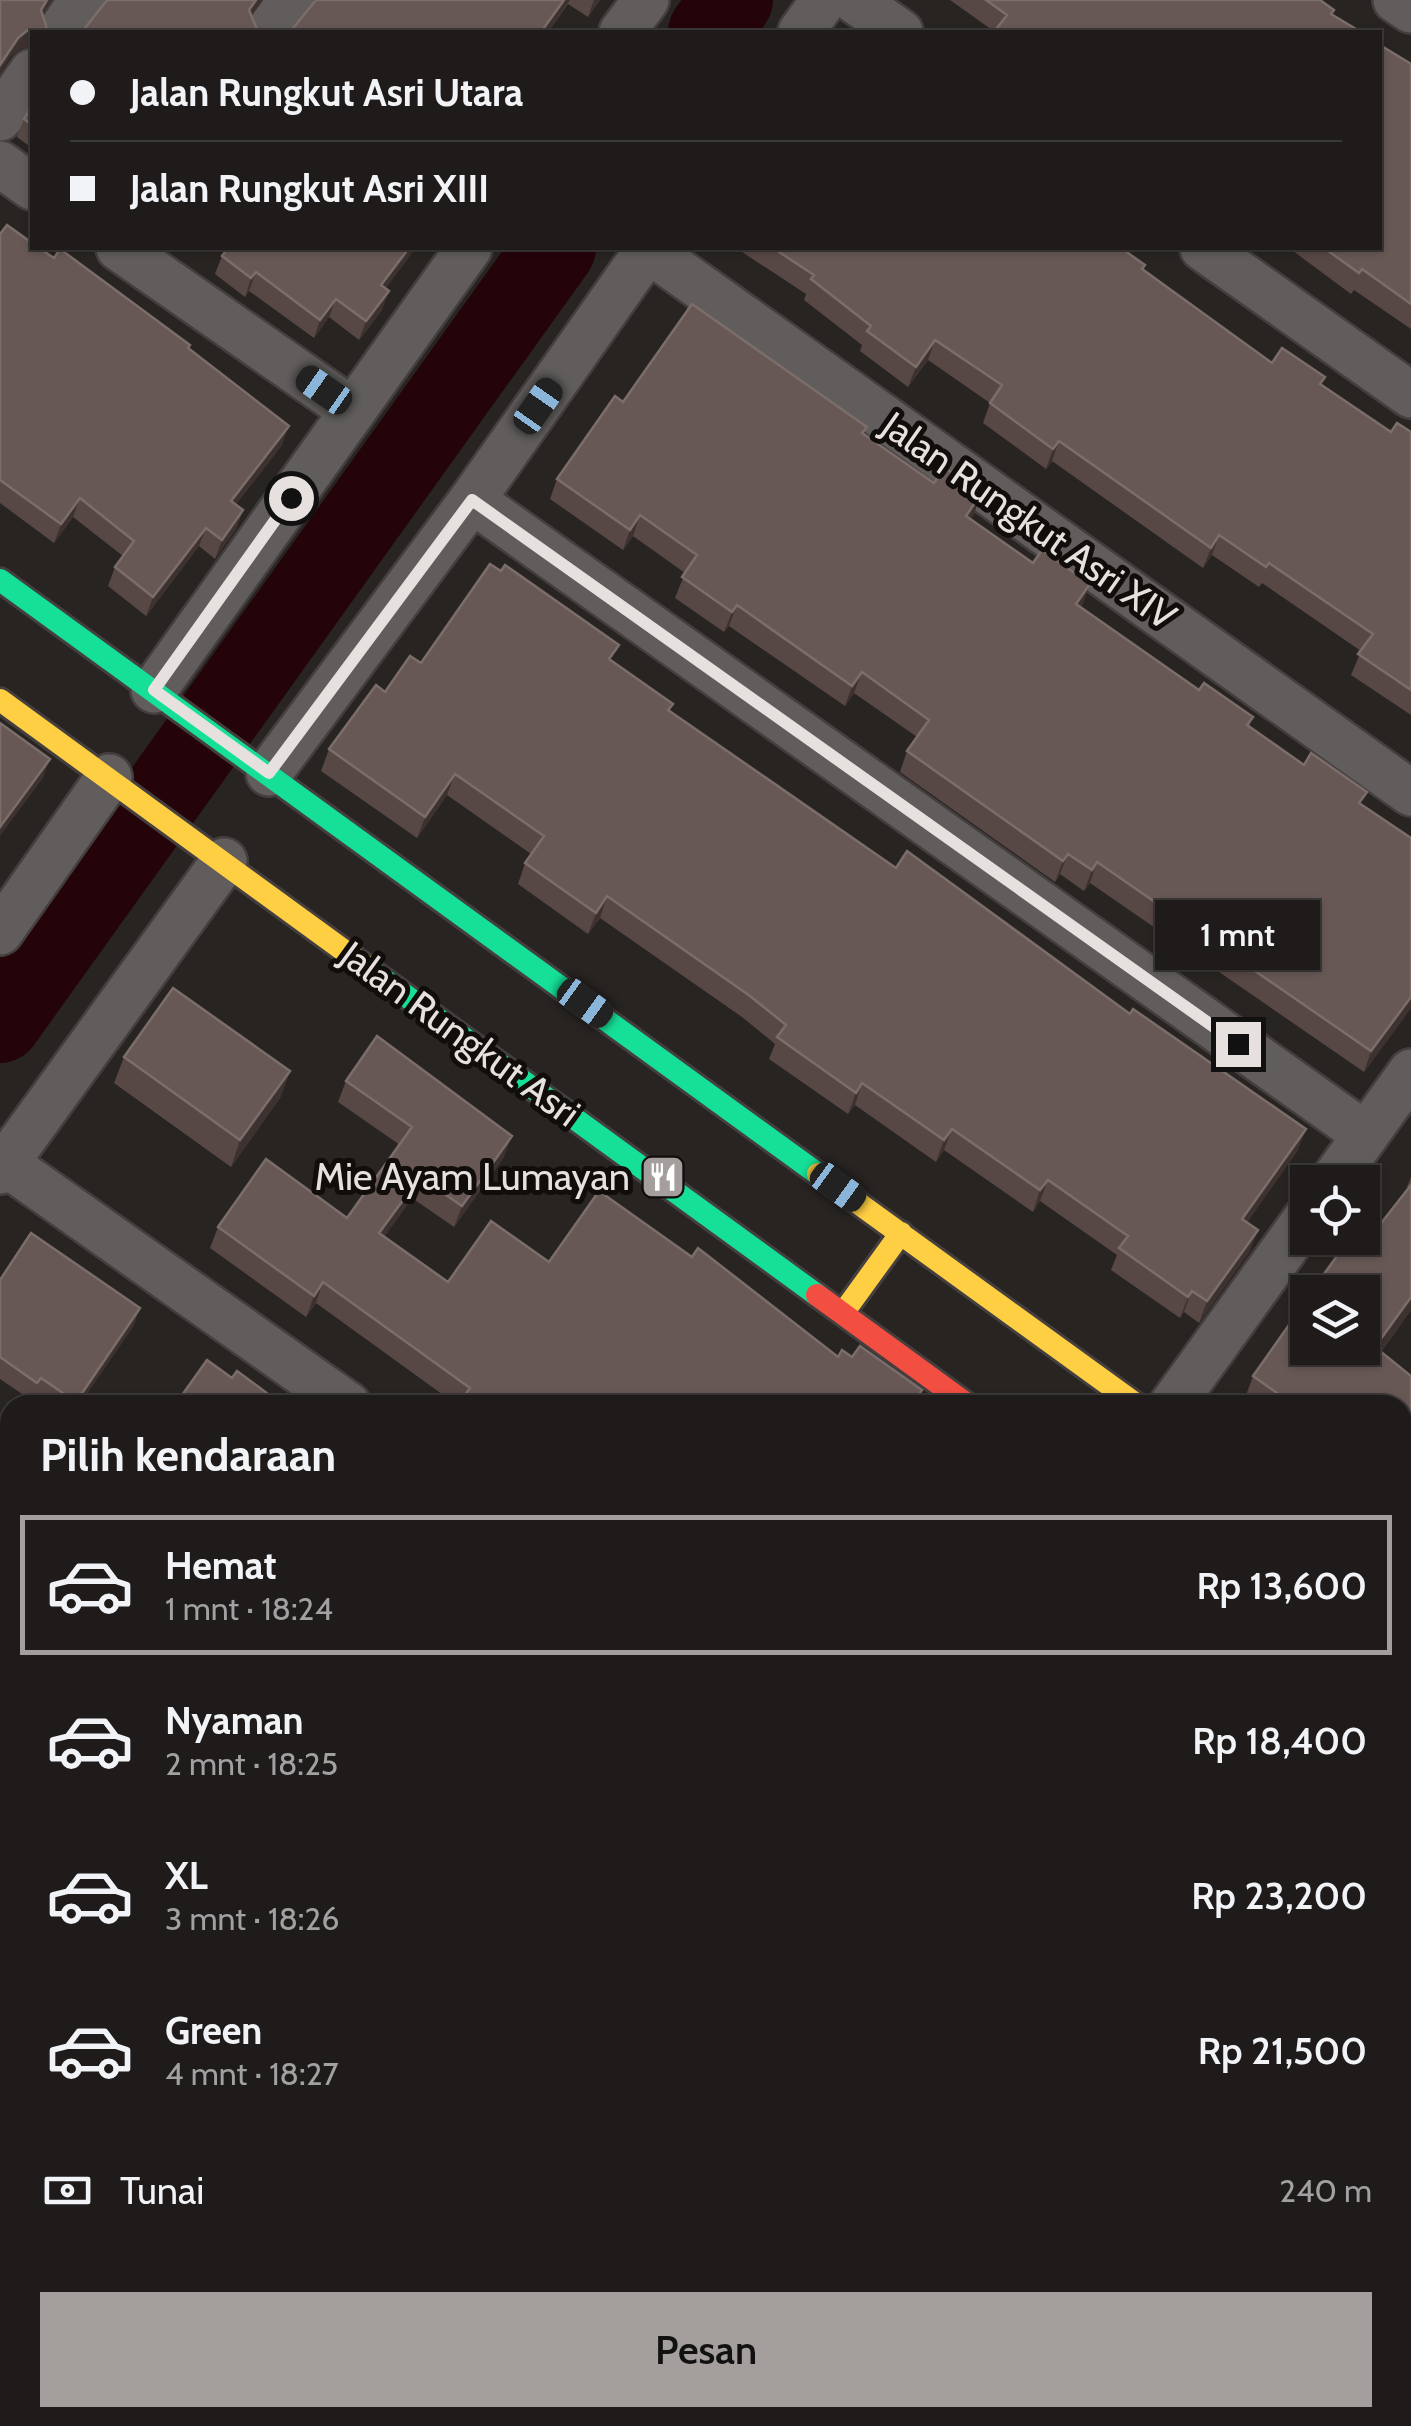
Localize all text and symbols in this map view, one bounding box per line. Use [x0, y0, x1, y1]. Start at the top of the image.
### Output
text: Jalan Rungkut Asri Utara [130, 69, 523, 116]
text: Jalan Rungkut Asri XIII [130, 165, 489, 212]
car [291, 361, 357, 419]
car [509, 373, 567, 439]
street label: Jalan Rungkut Asri XIV [872, 401, 1186, 640]
route start [269, 476, 314, 521]
callout: 1 mnt [1156, 899, 1320, 969]
text: 1 mnt [1200, 915, 1275, 954]
street label: Jalan Rungkut Asri [331, 930, 589, 1136]
car [552, 973, 618, 1033]
route end [1216, 1022, 1261, 1067]
place label: Mie Ayam Lumayan [315, 1153, 630, 1200]
restaurant icon: Mie Ayam Lumayan [640, 1154, 686, 1200]
car [805, 1157, 871, 1217]
map controls [1290, 1165, 1380, 1365]
button: locate [1290, 1165, 1380, 1255]
button: layers [1290, 1275, 1380, 1365]
text: Pilih kendaraan [40, 1428, 336, 1482]
icon: car [45, 1540, 135, 1630]
text: Hemat [165, 1542, 277, 1589]
text: Rp 13,600 [1196, 1562, 1367, 1609]
text: 1 mnt · 18:24 [165, 1589, 333, 1628]
icon: car [45, 1695, 135, 1785]
text: Nyaman [165, 1697, 304, 1744]
text: Rp 18,400 [1192, 1717, 1367, 1764]
text: 2 mnt · 18:25 [165, 1744, 338, 1783]
icon: car [45, 1850, 135, 1940]
text: XL [165, 1852, 208, 1899]
text: Rp 23,200 [1191, 1872, 1367, 1919]
text: 3 mnt · 18:26 [165, 1899, 339, 1938]
icon: car [45, 2005, 135, 2095]
text: Green [165, 2007, 262, 2054]
text: Rp 21,500 [1198, 2027, 1367, 2074]
text: 4 mnt · 18:27 [165, 2054, 339, 2093]
icon: cash [40, 2163, 95, 2218]
text: Tunai [120, 2167, 204, 2214]
text: 240 m [1279, 2171, 1372, 2210]
button: Pesan [40, 2292, 1372, 2407]

